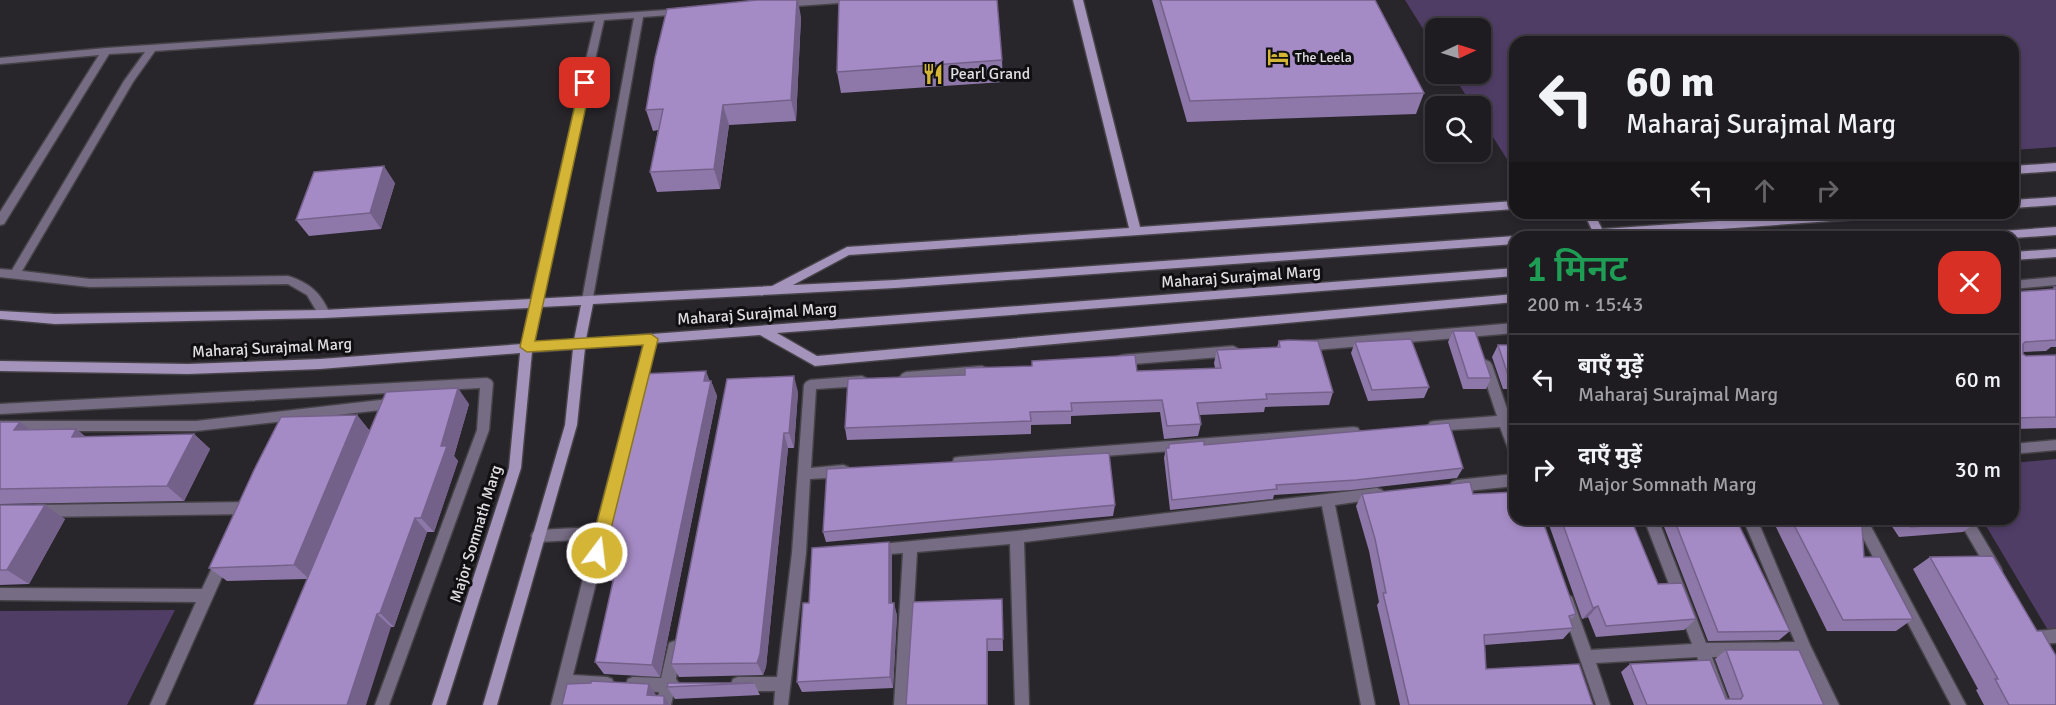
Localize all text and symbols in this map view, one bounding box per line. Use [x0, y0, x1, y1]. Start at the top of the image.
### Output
north arrow [1425, 18, 1491, 84]
map controls [1425, 18, 1491, 162]
hotel icon: The Leela [1266, 45, 1290, 69]
place label: The Leela [1295, 49, 1352, 66]
pin [559, 57, 610, 108]
text: 60 m [1626, 57, 1715, 108]
icon: left [1527, 60, 1605, 138]
restaurant icon: Pearl Grand [921, 62, 945, 86]
place label: Pearl Grand [950, 64, 1030, 84]
icon: arrive [568, 66, 601, 99]
button: search [1425, 96, 1491, 162]
text: Maharaj Surajmal Marg [1626, 108, 1896, 141]
icon: left [1685, 174, 1718, 207]
icon: ahead [1748, 174, 1781, 207]
icon: right [1811, 174, 1844, 207]
text: 1 मिनट [1527, 247, 1627, 292]
button: close [1938, 251, 2001, 314]
street label: Maharaj Surajmal Marg [1160, 261, 1322, 293]
text: 200 m · 15:43 [1527, 292, 1643, 317]
street label: Maharaj Surajmal Marg [676, 298, 838, 330]
street label: Maharaj Surajmal Marg [192, 334, 352, 362]
text: बाएँ मुड़ें [1578, 352, 1643, 379]
icon: left [1527, 363, 1560, 396]
text: 60 m [1955, 366, 2001, 393]
text: Maharaj Surajmal Marg [1578, 382, 1778, 407]
text: दाएँ मुड़ें [1578, 442, 1642, 469]
icon: right [1527, 453, 1560, 486]
text: 30 m [1955, 456, 2001, 483]
street label: Major Somnath Marg [446, 463, 506, 605]
text: Major Somnath Marg [1578, 472, 1757, 497]
position arrow [565, 521, 629, 585]

